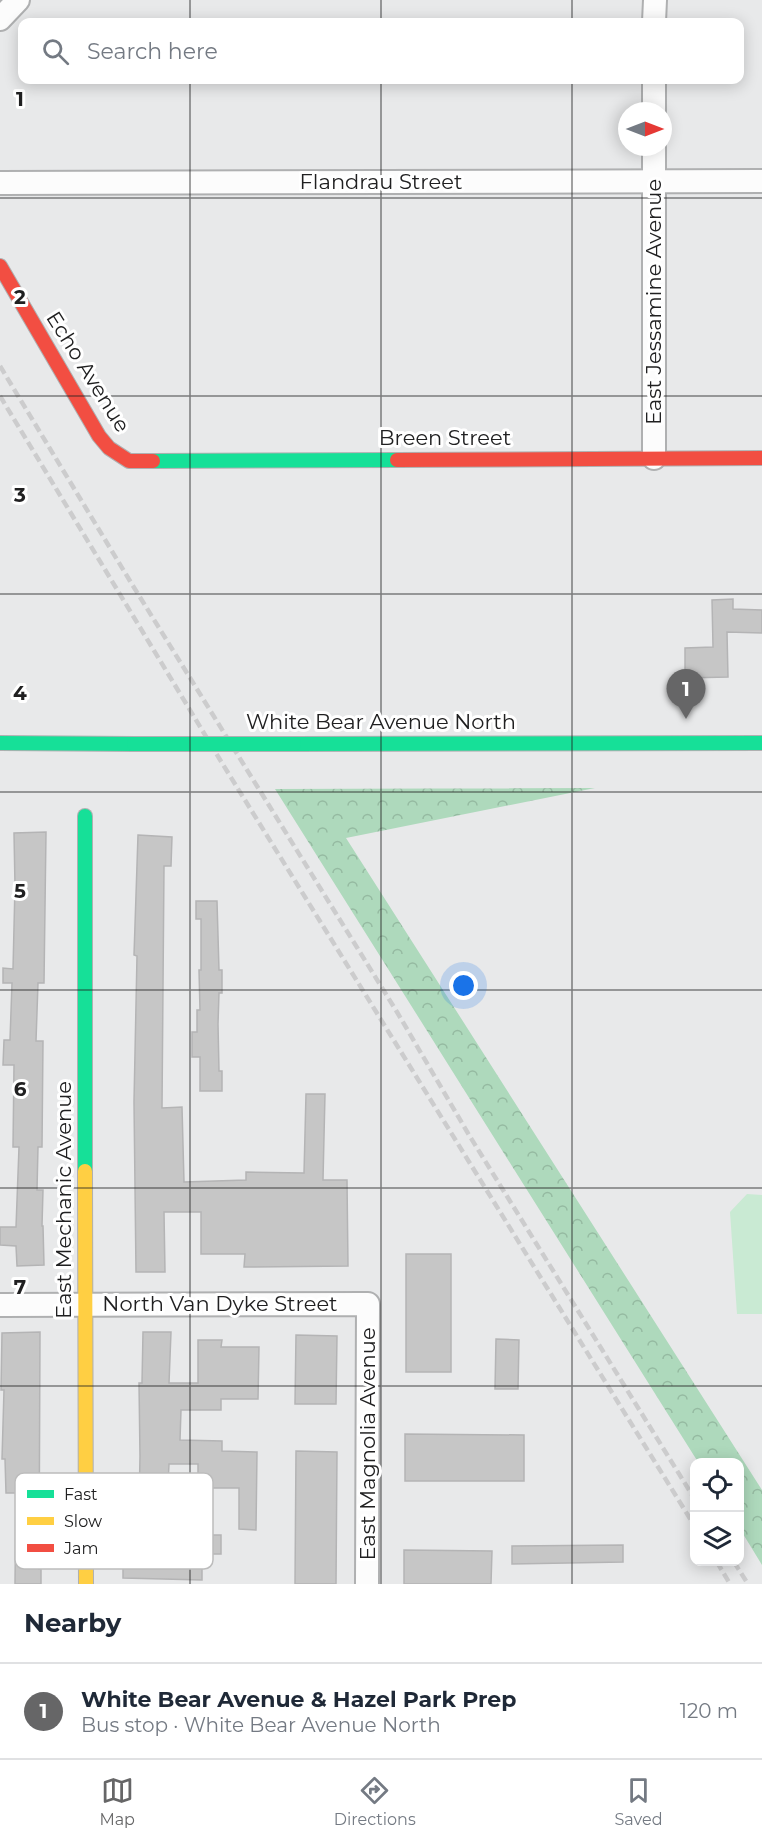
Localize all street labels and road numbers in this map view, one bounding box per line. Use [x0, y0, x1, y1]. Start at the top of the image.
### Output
street label: Flandrau Street [300, 169, 462, 194]
street label: East Jessamine Avenue [641, 179, 666, 425]
street label: Echo Avenue [41, 307, 136, 437]
street label: Breen Street [379, 425, 511, 450]
street label: White Bear Avenue North [246, 709, 516, 734]
street label: East Mechanic Avenue [51, 1081, 76, 1319]
street label: North Van Dyke Street [102, 1291, 338, 1316]
street label: East Magnolia Avenue [355, 1327, 380, 1561]

